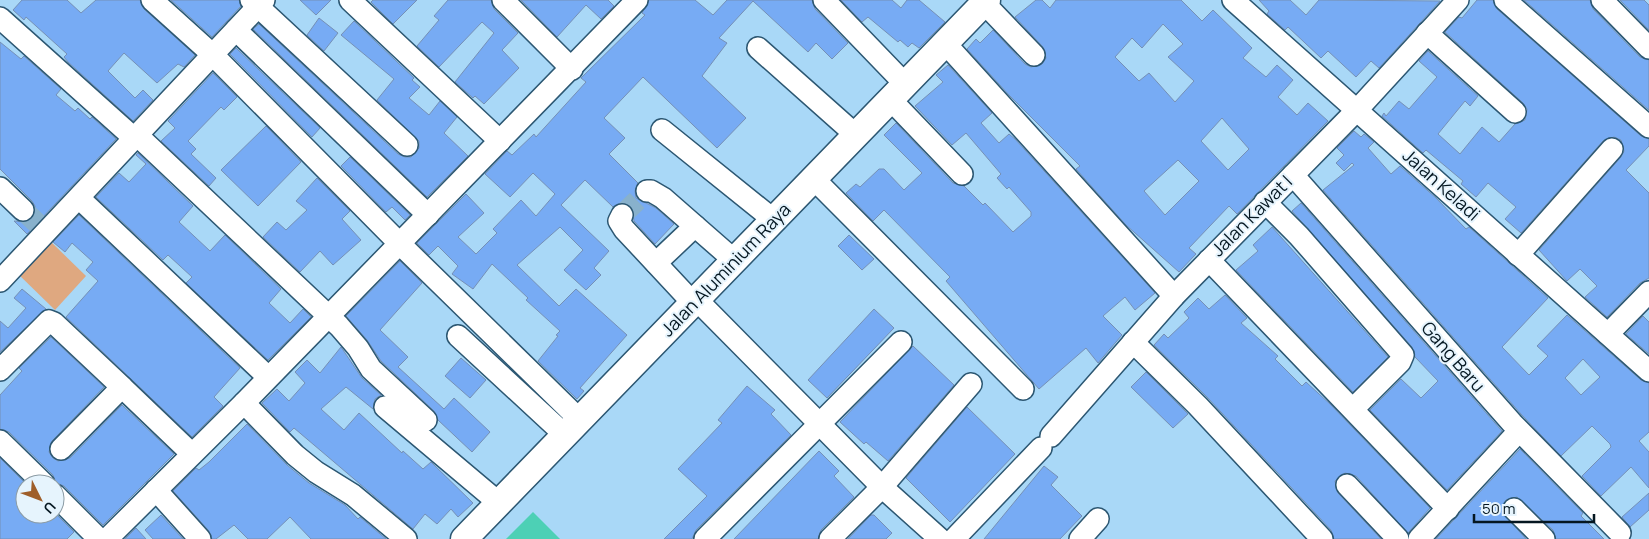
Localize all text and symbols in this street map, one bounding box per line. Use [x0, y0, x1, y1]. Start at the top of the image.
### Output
street label: Jalan Keladi [1398, 143, 1486, 225]
street label: Jalan Kawat I [1206, 170, 1297, 261]
street label: Jalan Aluminium Raya [655, 197, 795, 341]
street label: Gang Baru [1417, 316, 1491, 397]
north arrow [15, 474, 65, 524]
scale bar [1474, 492, 1594, 524]
text: U [40, 498, 60, 518]
text: 50 m [1482, 498, 1516, 519]

